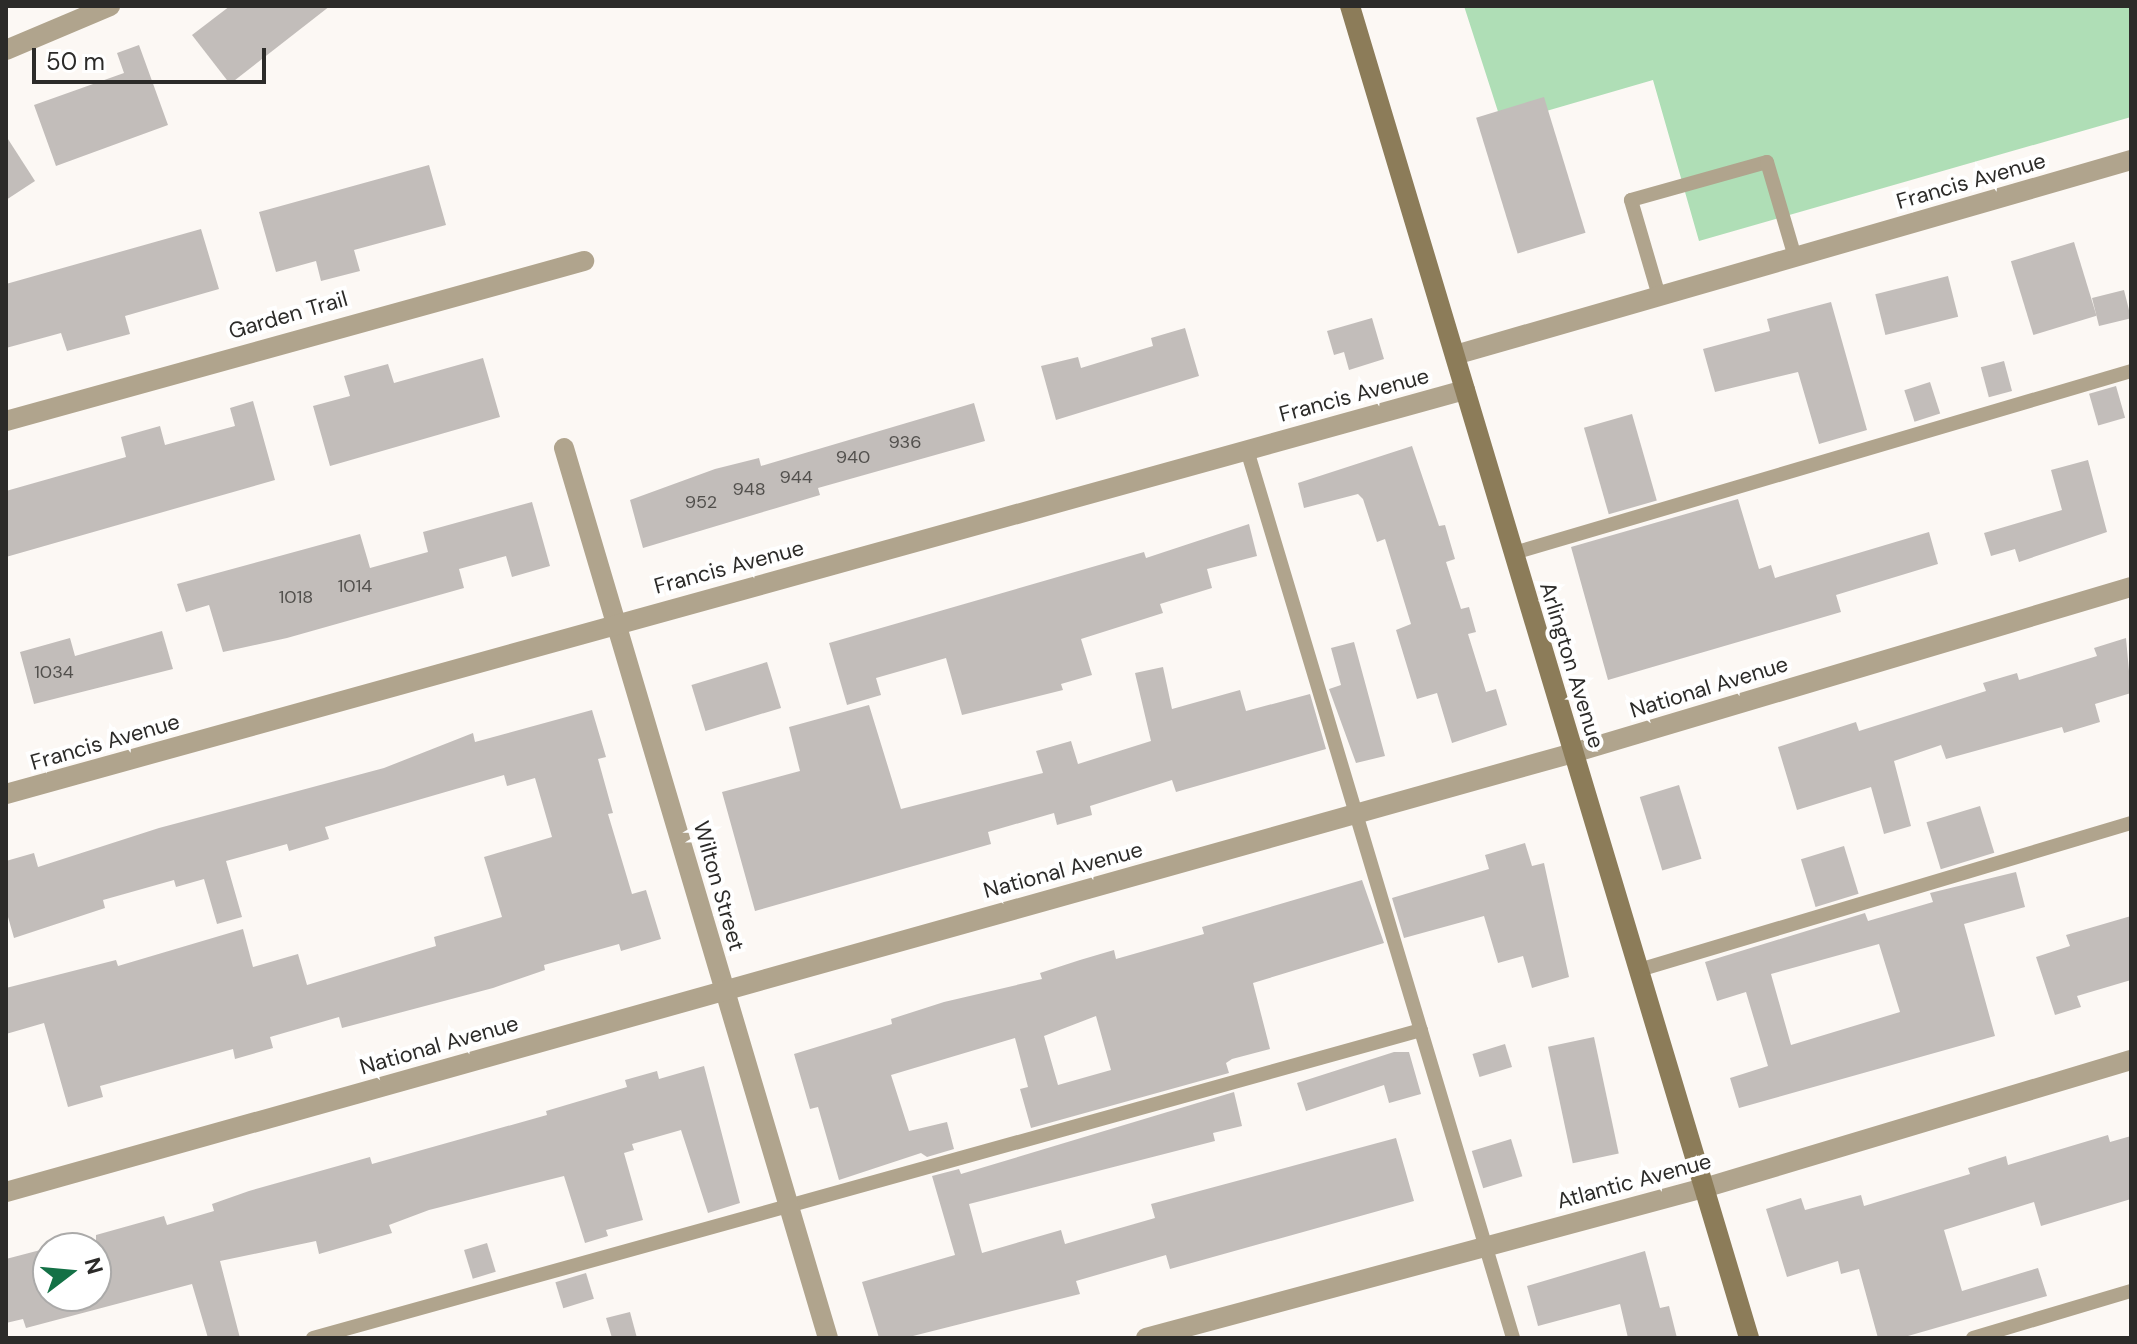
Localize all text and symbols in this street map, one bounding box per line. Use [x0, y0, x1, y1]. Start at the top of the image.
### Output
scale bar [36, 32, 270, 82]
text: 50 m [46, 46, 105, 77]
street label: Francis Avenue [1893, 147, 2049, 215]
street label: Garden Trail [225, 285, 351, 345]
street label: Francis Avenue [1276, 362, 1432, 428]
house number: 936 [889, 431, 921, 453]
house number: 940 [836, 446, 870, 468]
house number: 944 [779, 466, 813, 488]
house number: 948 [732, 478, 766, 500]
house number: 952 [685, 491, 717, 513]
street label: Francis Avenue [651, 534, 807, 600]
house number: 1014 [338, 575, 372, 597]
street label: Arlington Avenue [1534, 579, 1610, 751]
house number: 1018 [279, 586, 313, 608]
street label: National Avenue [1627, 650, 1791, 724]
house number: 1034 [34, 661, 74, 683]
street label: Francis Avenue [27, 708, 183, 776]
street label: Wilton Street [688, 818, 750, 954]
street label: National Avenue [980, 836, 1146, 904]
street label: National Avenue [357, 1010, 521, 1080]
street label: Atlantic Avenue [1554, 1148, 1714, 1214]
north arrow [32, 1232, 112, 1312]
text: N [77, 1254, 110, 1278]

